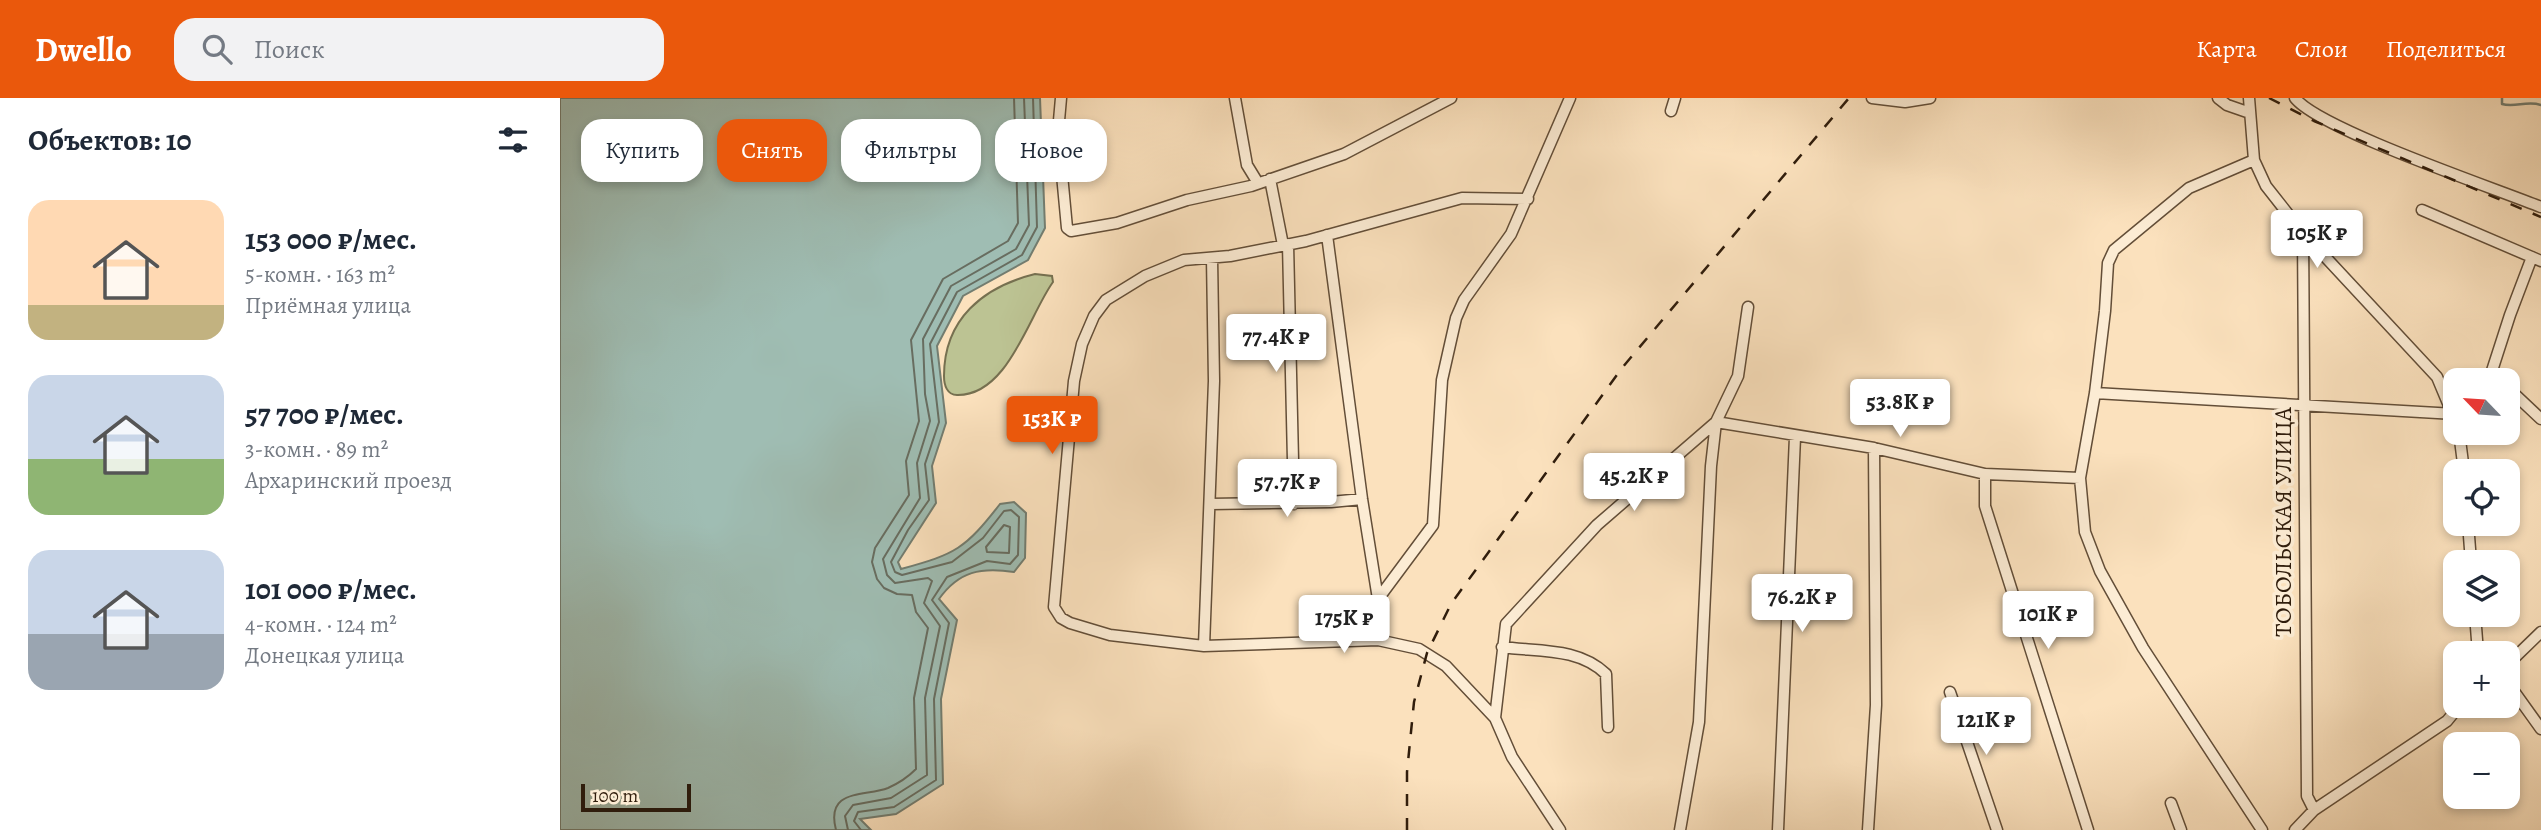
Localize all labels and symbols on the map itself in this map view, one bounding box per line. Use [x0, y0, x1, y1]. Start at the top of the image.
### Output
pin: 105K ₽ [2260, 211, 2374, 270]
pin: 77.4K ₽ [1211, 314, 1341, 374]
north arrow [2443, 368, 2520, 444]
pin: 53.8K ₽ [1835, 380, 1965, 439]
pin: 153K ₽ [995, 396, 1109, 456]
street label: ТОБОЛЬСКАЯ УЛИЦА [2267, 406, 2299, 637]
pin: 45.2K ₽ [1569, 454, 1699, 513]
pin: 57.7K ₽ [1222, 460, 1352, 519]
pin: 76.2K ₽ [1737, 574, 1867, 634]
pin: 101K ₽ [1991, 592, 2105, 651]
pin: 175K ₽ [1287, 596, 1401, 655]
pin: 121K ₽ [1929, 698, 2043, 757]
scale bar [581, 781, 691, 813]

